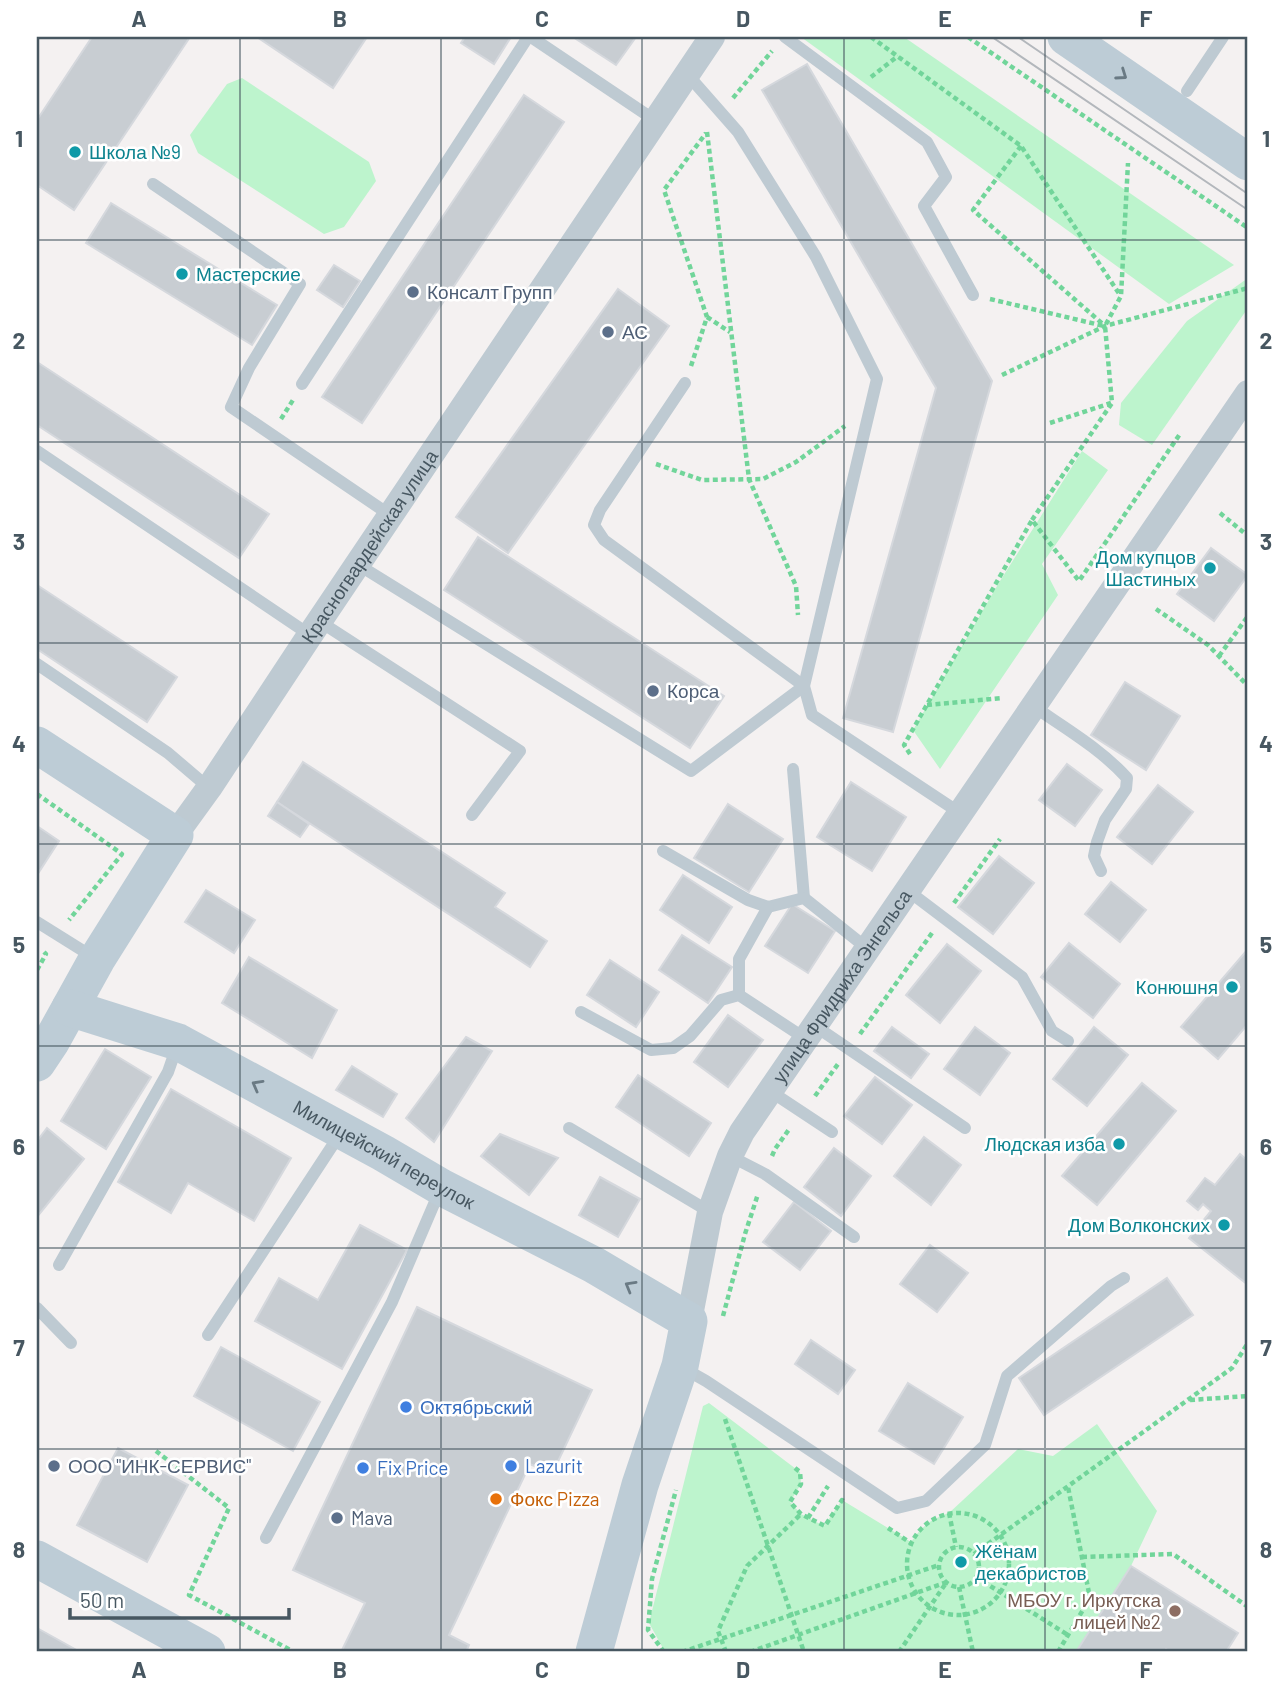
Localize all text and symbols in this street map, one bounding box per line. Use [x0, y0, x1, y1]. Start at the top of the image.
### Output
text: A [131, 4, 147, 32]
text: B [333, 4, 347, 32]
text: C [535, 4, 549, 32]
text: D [736, 4, 750, 32]
text: E [938, 4, 952, 32]
text: F [1140, 4, 1153, 32]
one-way arrow [1114, 67, 1127, 79]
text: 1 [15, 124, 23, 152]
text: 1 [1262, 124, 1270, 152]
place label: Школа №9 [89, 140, 181, 163]
marker: Школа №9 [67, 144, 83, 160]
place label: Мастерские [196, 262, 301, 285]
marker: Мастерские [174, 266, 190, 282]
place label: Консалт Групп [427, 280, 552, 303]
marker: Консалт Групп [405, 284, 421, 300]
place label: АС [622, 320, 648, 343]
marker: АС [600, 324, 616, 340]
text: 2 [13, 326, 25, 354]
text: 2 [1260, 326, 1272, 354]
street label: Красногвардейская улица [296, 445, 442, 647]
text: 3 [13, 527, 25, 555]
text: 3 [1260, 527, 1272, 555]
place label: Дом купцов Шастиных [1096, 545, 1196, 590]
marker: Дом купцов Шастиных [1202, 560, 1218, 576]
place label: Корса [667, 679, 720, 702]
marker: Корса [645, 683, 661, 699]
text: 4 [12, 729, 26, 757]
text: 4 [1259, 729, 1273, 757]
street label: улица Фридриха Энгельса [767, 884, 916, 1087]
text: 5 [13, 930, 25, 958]
text: 5 [1260, 930, 1272, 958]
place label: Конюшня [1136, 975, 1218, 998]
marker: Конюшня [1224, 979, 1240, 995]
one-way arrow [252, 1080, 265, 1094]
street label: Милицейский переулок [290, 1095, 480, 1214]
text: 6 [13, 1132, 25, 1160]
place label: Людская изба [985, 1132, 1105, 1155]
text: 6 [1260, 1132, 1272, 1160]
marker: Людская изба [1111, 1136, 1127, 1152]
place label: Дом Волконских [1068, 1213, 1210, 1236]
marker: Дом Волконских [1216, 1217, 1232, 1233]
one-way arrow [625, 1281, 638, 1294]
text: 7 [13, 1333, 25, 1361]
text: 7 [1260, 1333, 1272, 1361]
place label: Октябрьский [420, 1395, 533, 1418]
marker: Октябрьский [398, 1399, 414, 1415]
place label: ООО "ИНК-СЕРВИС" [68, 1454, 251, 1477]
place label: Lazurit [525, 1454, 583, 1477]
place label: Fix Price [377, 1456, 448, 1479]
marker: ООО "ИНК-СЕРВИС" [46, 1458, 62, 1474]
marker: Lazurit [503, 1458, 519, 1474]
marker: Fix Price [355, 1460, 371, 1476]
place label: Фокс Pizza [510, 1487, 600, 1510]
marker: Фокс Pizza [488, 1491, 504, 1507]
place label: Mava [351, 1506, 393, 1529]
marker: Mava [329, 1510, 345, 1526]
text: 8 [13, 1535, 25, 1563]
text: 8 [1260, 1535, 1272, 1563]
place label: Жёнам декабристов [975, 1539, 1087, 1584]
marker: Жёнам декабристов [953, 1554, 969, 1570]
scale bar [70, 1577, 289, 1621]
text: 50 m [80, 1587, 124, 1612]
place label: МБОУ г. Иркутска лицей №2 [1007, 1588, 1161, 1633]
marker: МБОУ г. Иркутска лицей №2 [1167, 1603, 1183, 1619]
text: A [131, 1655, 147, 1683]
text: B [333, 1655, 347, 1683]
text: C [535, 1655, 549, 1683]
text: D [736, 1655, 750, 1683]
text: E [938, 1655, 952, 1683]
text: F [1140, 1655, 1153, 1683]

